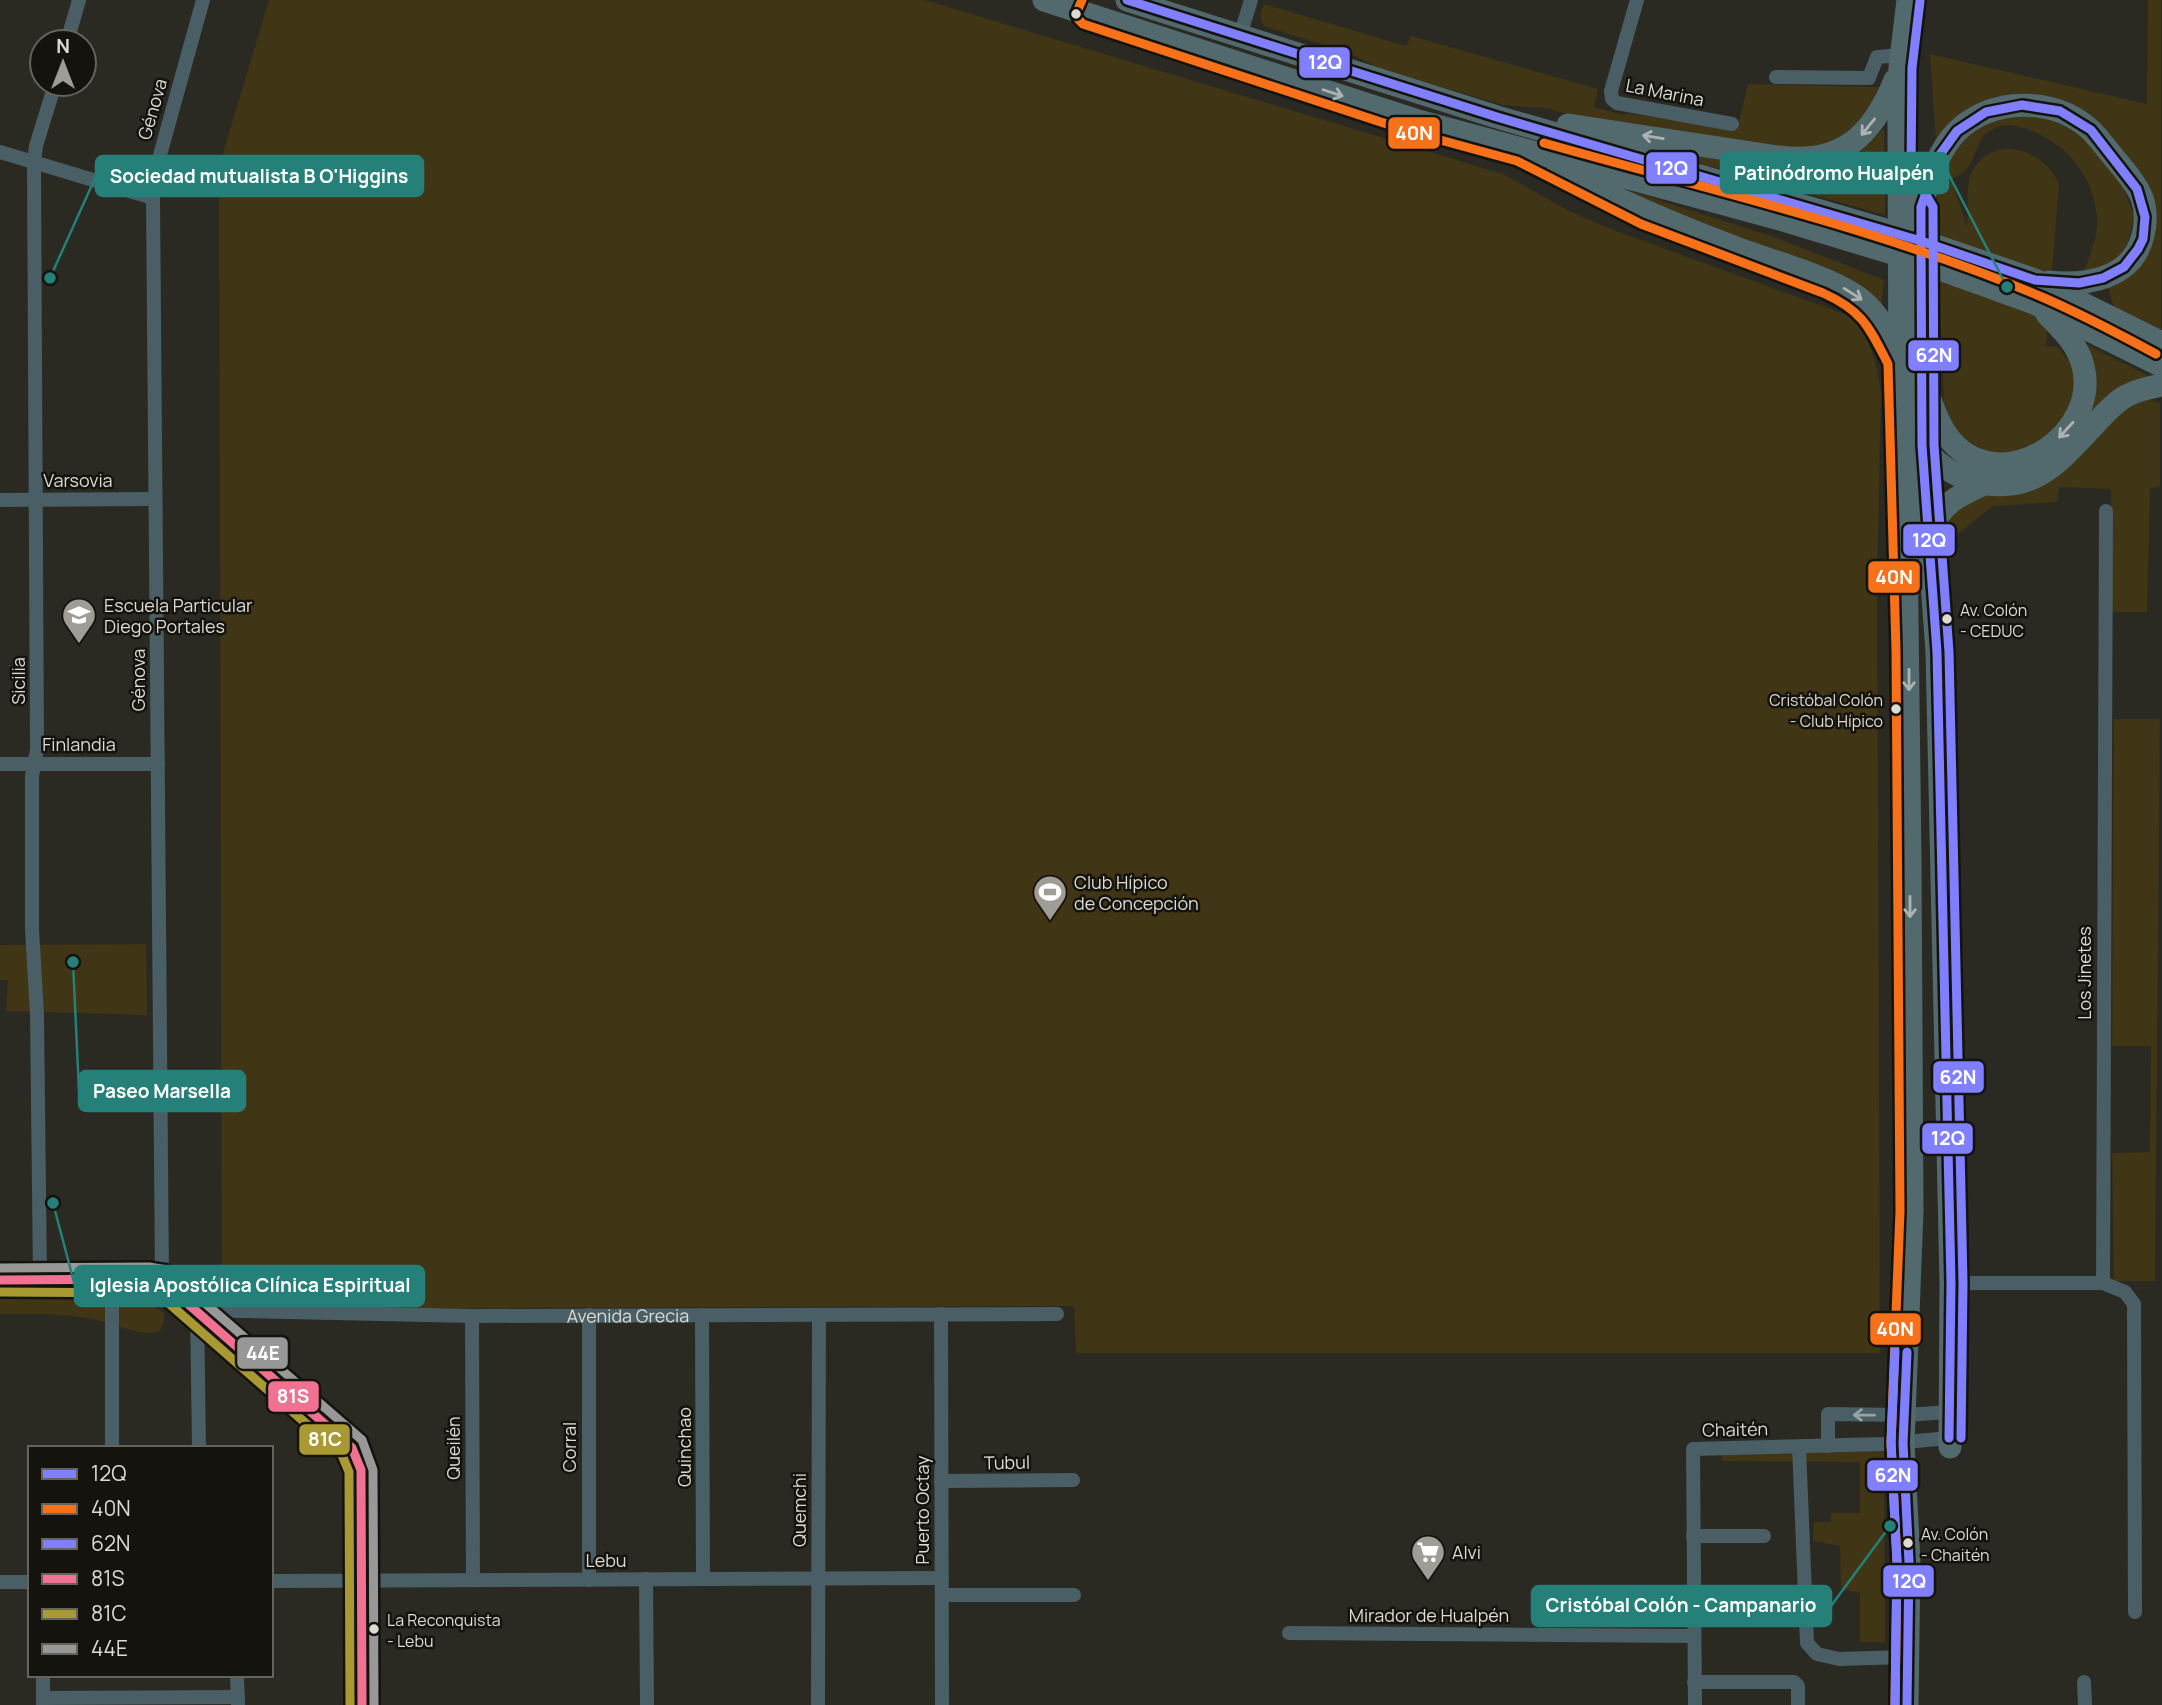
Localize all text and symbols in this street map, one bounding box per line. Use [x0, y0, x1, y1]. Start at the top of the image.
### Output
unlabelled marker [1069, 7, 1083, 21]
north arrow [28, 28, 98, 98]
text: N [56, 33, 70, 59]
line badge: 12Q [1298, 46, 1351, 79]
text: 12Q [1308, 49, 1342, 75]
street label: La Marina [1624, 73, 1706, 111]
street label: Génova [132, 76, 172, 142]
one-way arrow [1322, 87, 1344, 100]
line badge: 40N [1387, 116, 1441, 150]
one-way arrow [1860, 117, 1876, 135]
text: 40N [1395, 120, 1433, 146]
one-way arrow [1642, 130, 1665, 143]
line badge: 12Q [1645, 151, 1698, 185]
callout: Patinódromo Hualpén [1721, 153, 1948, 193]
text: 12Q [1654, 155, 1688, 181]
callout: Sociedad mutualista B O'Higgins [96, 156, 423, 196]
text: Patinódromo Hualpén [1734, 160, 1934, 186]
text: Sociedad mutualista B O'Higgins [110, 163, 408, 189]
one-way arrow [1842, 288, 1862, 302]
line badge: 62N [1907, 339, 1960, 372]
text: 62N [1916, 342, 1952, 368]
one-way arrow [2057, 421, 2074, 438]
street label: Varsovia [43, 468, 113, 492]
line badge: 12Q [1902, 523, 1956, 557]
text: 12Q [1912, 527, 1946, 553]
line badge: 40N [1867, 560, 1921, 594]
text: 40N [1875, 564, 1913, 590]
place label: Escuela Particular Diego Portales [104, 593, 253, 638]
school or university icon: Escuela Particular Diego Portales [60, 596, 98, 645]
place label: Av. Colón - CEDUC [1960, 599, 2027, 642]
marker: Av. Colón - CEDUC [1940, 612, 1954, 626]
street label: Génova [126, 649, 150, 711]
street label: Sicilia [6, 657, 30, 705]
one-way arrow [1902, 668, 1916, 691]
place label: Cristóbal Colón - Club Hípico [1769, 689, 1883, 732]
marker: Cristóbal Colón - Club Hípico [1889, 702, 1903, 716]
street label: Finlandia [42, 732, 116, 756]
place label: Club Hípico de Concepción [1074, 870, 1199, 915]
sports icon: Club Hípico de Concepción [1031, 873, 1069, 922]
one-way arrow [1903, 895, 1917, 918]
street label: Los Jinetes [2072, 926, 2096, 1020]
line badge: 62N [1932, 1060, 1985, 1094]
text: 62N [1940, 1064, 1976, 1090]
callout: Paseo Marsella [79, 1071, 245, 1111]
text: Paseo Marsella [93, 1078, 231, 1104]
line badge: 12Q [1921, 1122, 1974, 1155]
text: 12Q [1931, 1125, 1965, 1151]
callout: Iglesia Apostólica Clínica Espiritual [75, 1266, 424, 1306]
text: Iglesia Apostólica Clínica Espiritual [89, 1272, 411, 1298]
street label: Avenida Grecia [567, 1303, 689, 1328]
line badge: 40N [1869, 1312, 1922, 1346]
text: 40N [1876, 1316, 1914, 1342]
line badge: 44E [236, 1336, 289, 1370]
text: 44E [246, 1340, 280, 1366]
line badge: 81S [267, 1380, 320, 1413]
text: 81S [277, 1383, 309, 1409]
street label: Quinchao [672, 1407, 696, 1487]
one-way arrow [1853, 1408, 1876, 1422]
street label: Queilén [441, 1416, 465, 1480]
street label: Chaitén [1702, 1416, 1768, 1442]
street label: Corral [557, 1422, 581, 1472]
line badge: 81C [298, 1423, 351, 1456]
text: 81C [308, 1426, 342, 1452]
legend [28, 1446, 273, 1677]
street label: Tubul [984, 1450, 1030, 1474]
street label: Puerto Octay [910, 1455, 934, 1564]
text: 12Q [91, 1459, 126, 1487]
line badge: 62N [1866, 1459, 1919, 1492]
text: 62N [1875, 1462, 1911, 1488]
street label: Quemchi [787, 1473, 811, 1547]
text: 40N [91, 1494, 131, 1522]
place label: Av. Colón - Chaitén [1921, 1523, 1990, 1566]
text: 62N [91, 1529, 130, 1557]
supermarket icon: Alvi [1409, 1533, 1447, 1582]
marker: Av. Colón - Chaitén [1901, 1536, 1915, 1550]
place label: Alvi [1452, 1540, 1481, 1564]
street label: Lebu [585, 1548, 627, 1572]
text: 81S [91, 1564, 124, 1592]
line badge: 12Q [1882, 1564, 1935, 1598]
text: 12Q [1892, 1568, 1926, 1594]
callout: Cristóbal Colón - Campanario [1532, 1586, 1831, 1626]
text: Cristóbal Colón - Campanario [1546, 1592, 1816, 1618]
text: 81C [91, 1599, 126, 1627]
street label: Mirador de Hualpén [1349, 1603, 1509, 1627]
place label: La Reconquista - Lebu [387, 1609, 501, 1652]
marker: La Reconquista - Lebu [367, 1622, 381, 1636]
text: 44E [91, 1634, 128, 1662]

